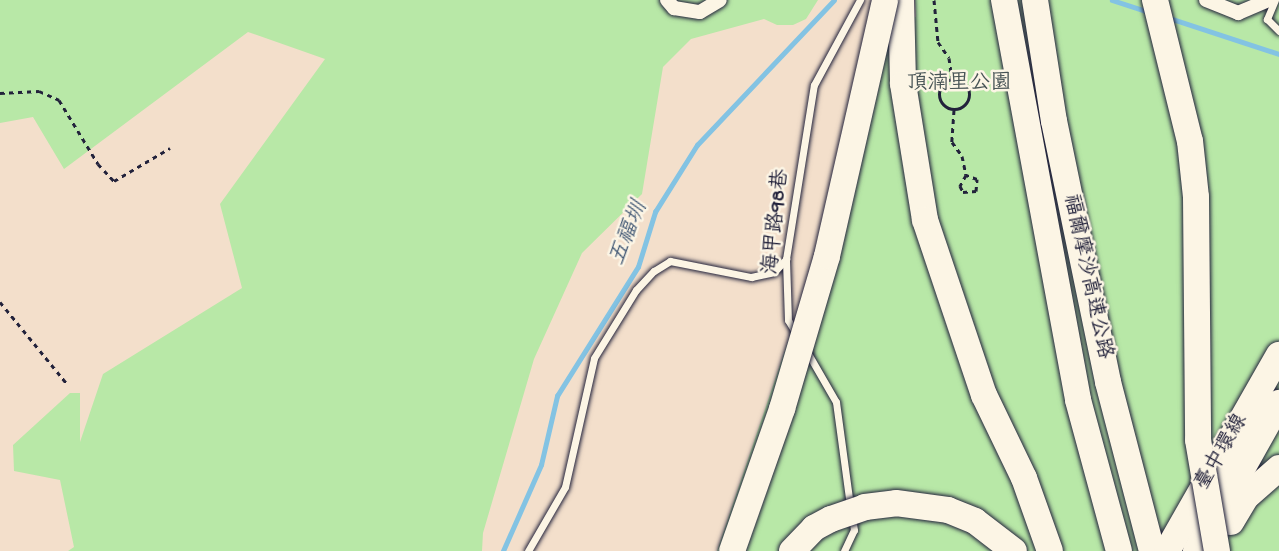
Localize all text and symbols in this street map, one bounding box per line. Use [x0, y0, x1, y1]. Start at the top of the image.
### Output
park label: 頂湳里公園 [907, 72, 1011, 98]
street label: 海甲路98巷 [760, 168, 796, 276]
street label: 福爾摩沙高速公路 [1056, 192, 1116, 362]
water label: 五福圳 [605, 198, 655, 270]
street label: 臺中環線 [1191, 410, 1255, 496]

